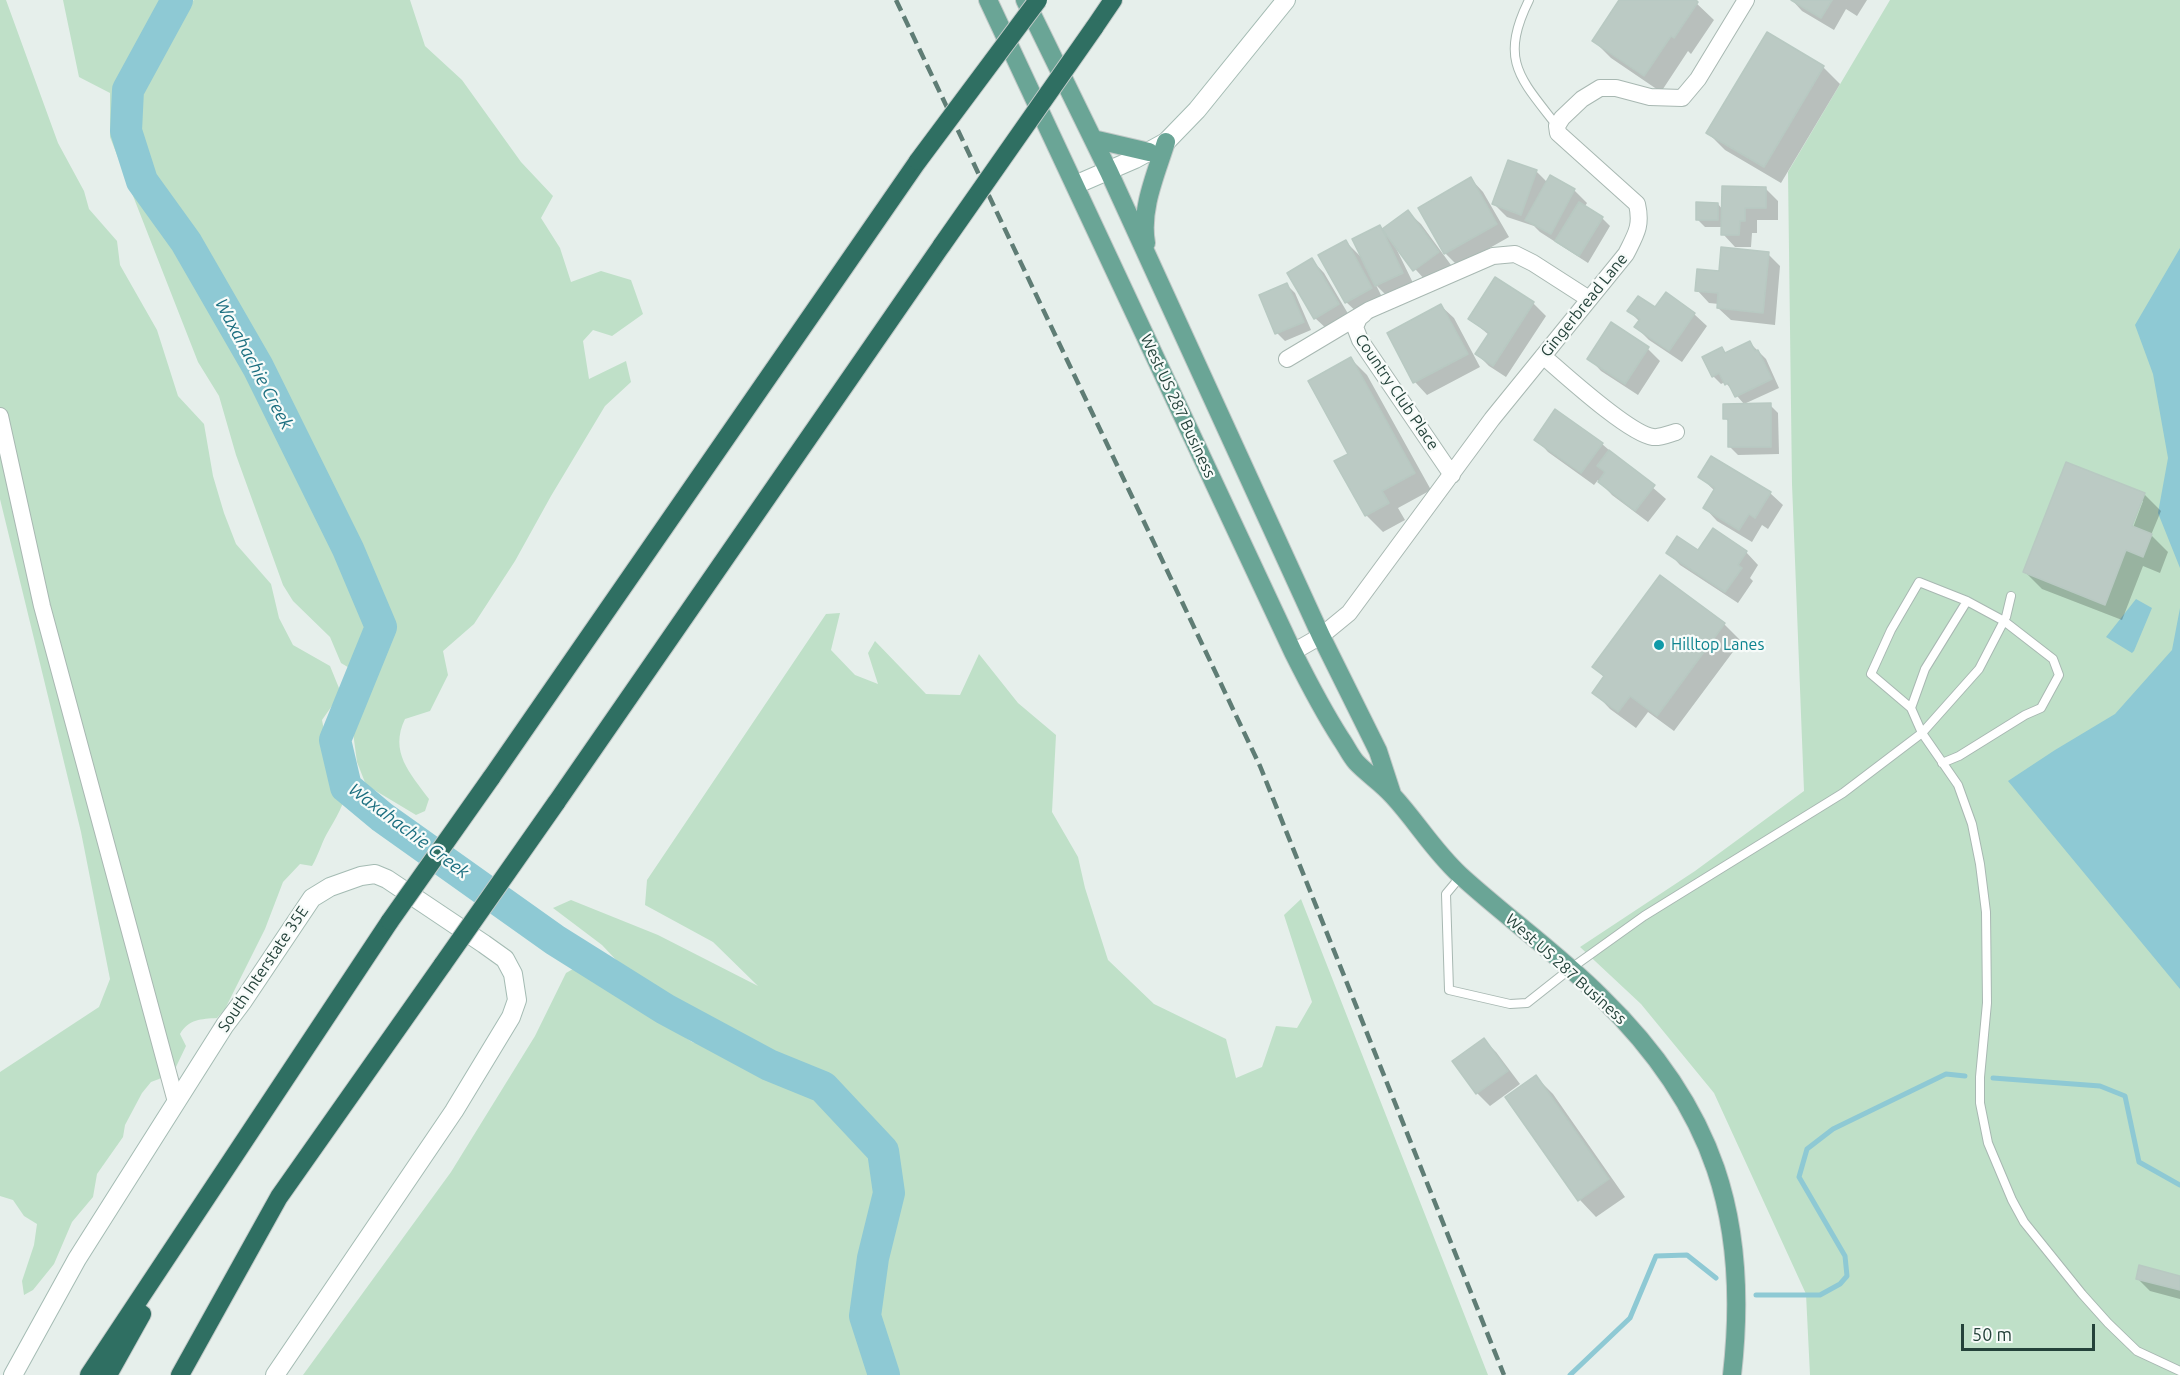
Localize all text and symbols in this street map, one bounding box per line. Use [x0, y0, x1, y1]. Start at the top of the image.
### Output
street label: Gingerbread Lane [1536, 249, 1632, 361]
water label: Waxahachie Creek [210, 295, 298, 433]
street label: Country Club Place [1351, 330, 1443, 454]
street label: West US 287 Business [1136, 331, 1220, 481]
place label: Hilltop Lanes [1671, 635, 1764, 655]
marker: Hilltop Lanes [1652, 638, 1666, 652]
water label: Waxahachie Creek [345, 779, 473, 883]
street label: South Interstate 35E [214, 902, 312, 1036]
street label: West US 287 Business [1502, 910, 1630, 1028]
scale bar [1964, 1312, 2098, 1350]
text: 50 m [1972, 1324, 2012, 1344]

